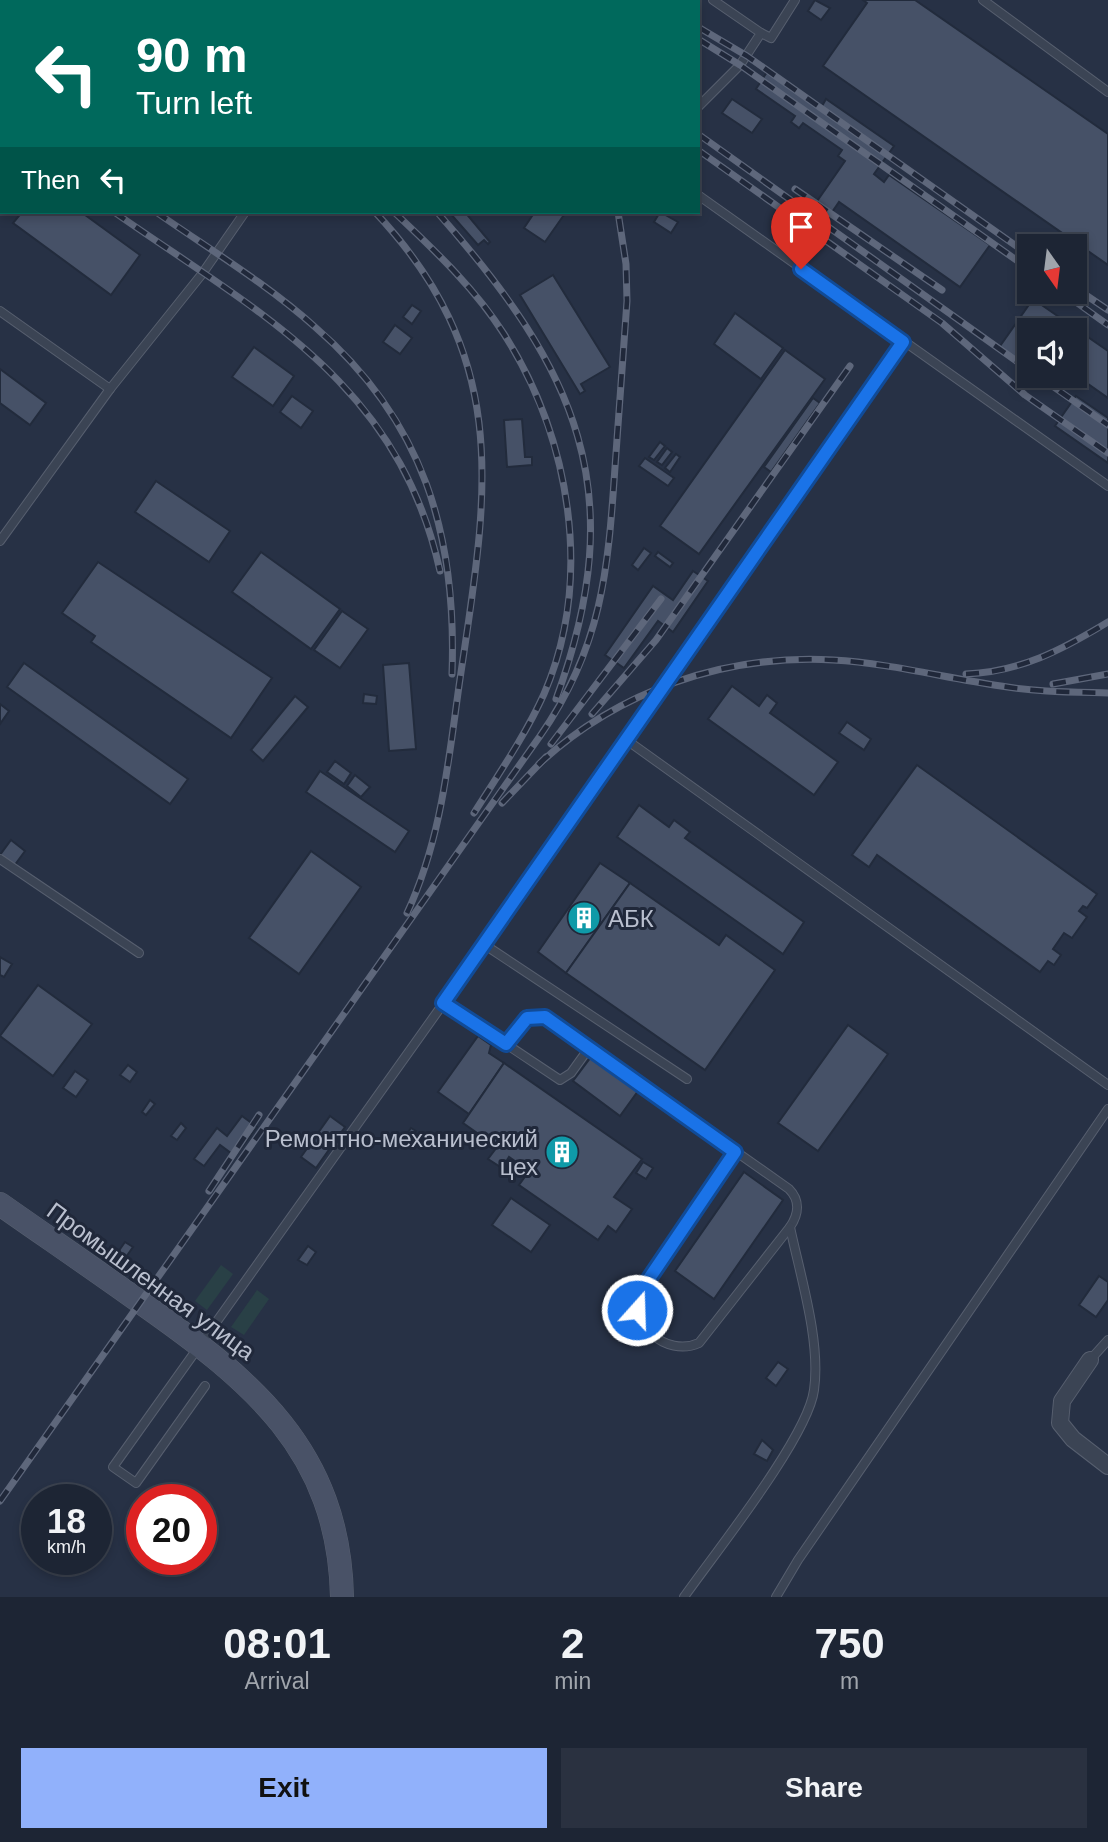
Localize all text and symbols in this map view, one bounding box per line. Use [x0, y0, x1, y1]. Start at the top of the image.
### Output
icon: left [21, 28, 112, 119]
text: 90 m [136, 28, 248, 82]
text: Turn left [136, 85, 252, 121]
icon: left [94, 161, 132, 199]
text: Then [21, 165, 80, 195]
pin [771, 197, 831, 269]
icon: arrive [782, 208, 820, 246]
north arrow [1017, 234, 1087, 304]
map controls [1017, 234, 1087, 388]
button: sound [1017, 318, 1087, 388]
building icon: АБК [565, 899, 603, 937]
place label: АБК [608, 905, 654, 932]
place label: Ремонтно-механический цех [265, 1125, 538, 1180]
building icon: Ремонтно-механический цех [543, 1133, 581, 1171]
street label: Промышленная улица [42, 1197, 261, 1366]
position arrow [600, 1273, 674, 1347]
speed limit sign: 20 [126, 1484, 217, 1575]
text: 18 [47, 1501, 86, 1540]
text: km/h [47, 1537, 86, 1557]
text: 08:01 [223, 1620, 331, 1667]
text: 2 [561, 1620, 584, 1667]
text: 750 [815, 1620, 885, 1667]
text: Arrival [244, 1668, 310, 1694]
text: min [554, 1668, 591, 1694]
text: m [840, 1668, 859, 1694]
button: Exit [21, 1748, 547, 1828]
button: Share [561, 1748, 1087, 1828]

